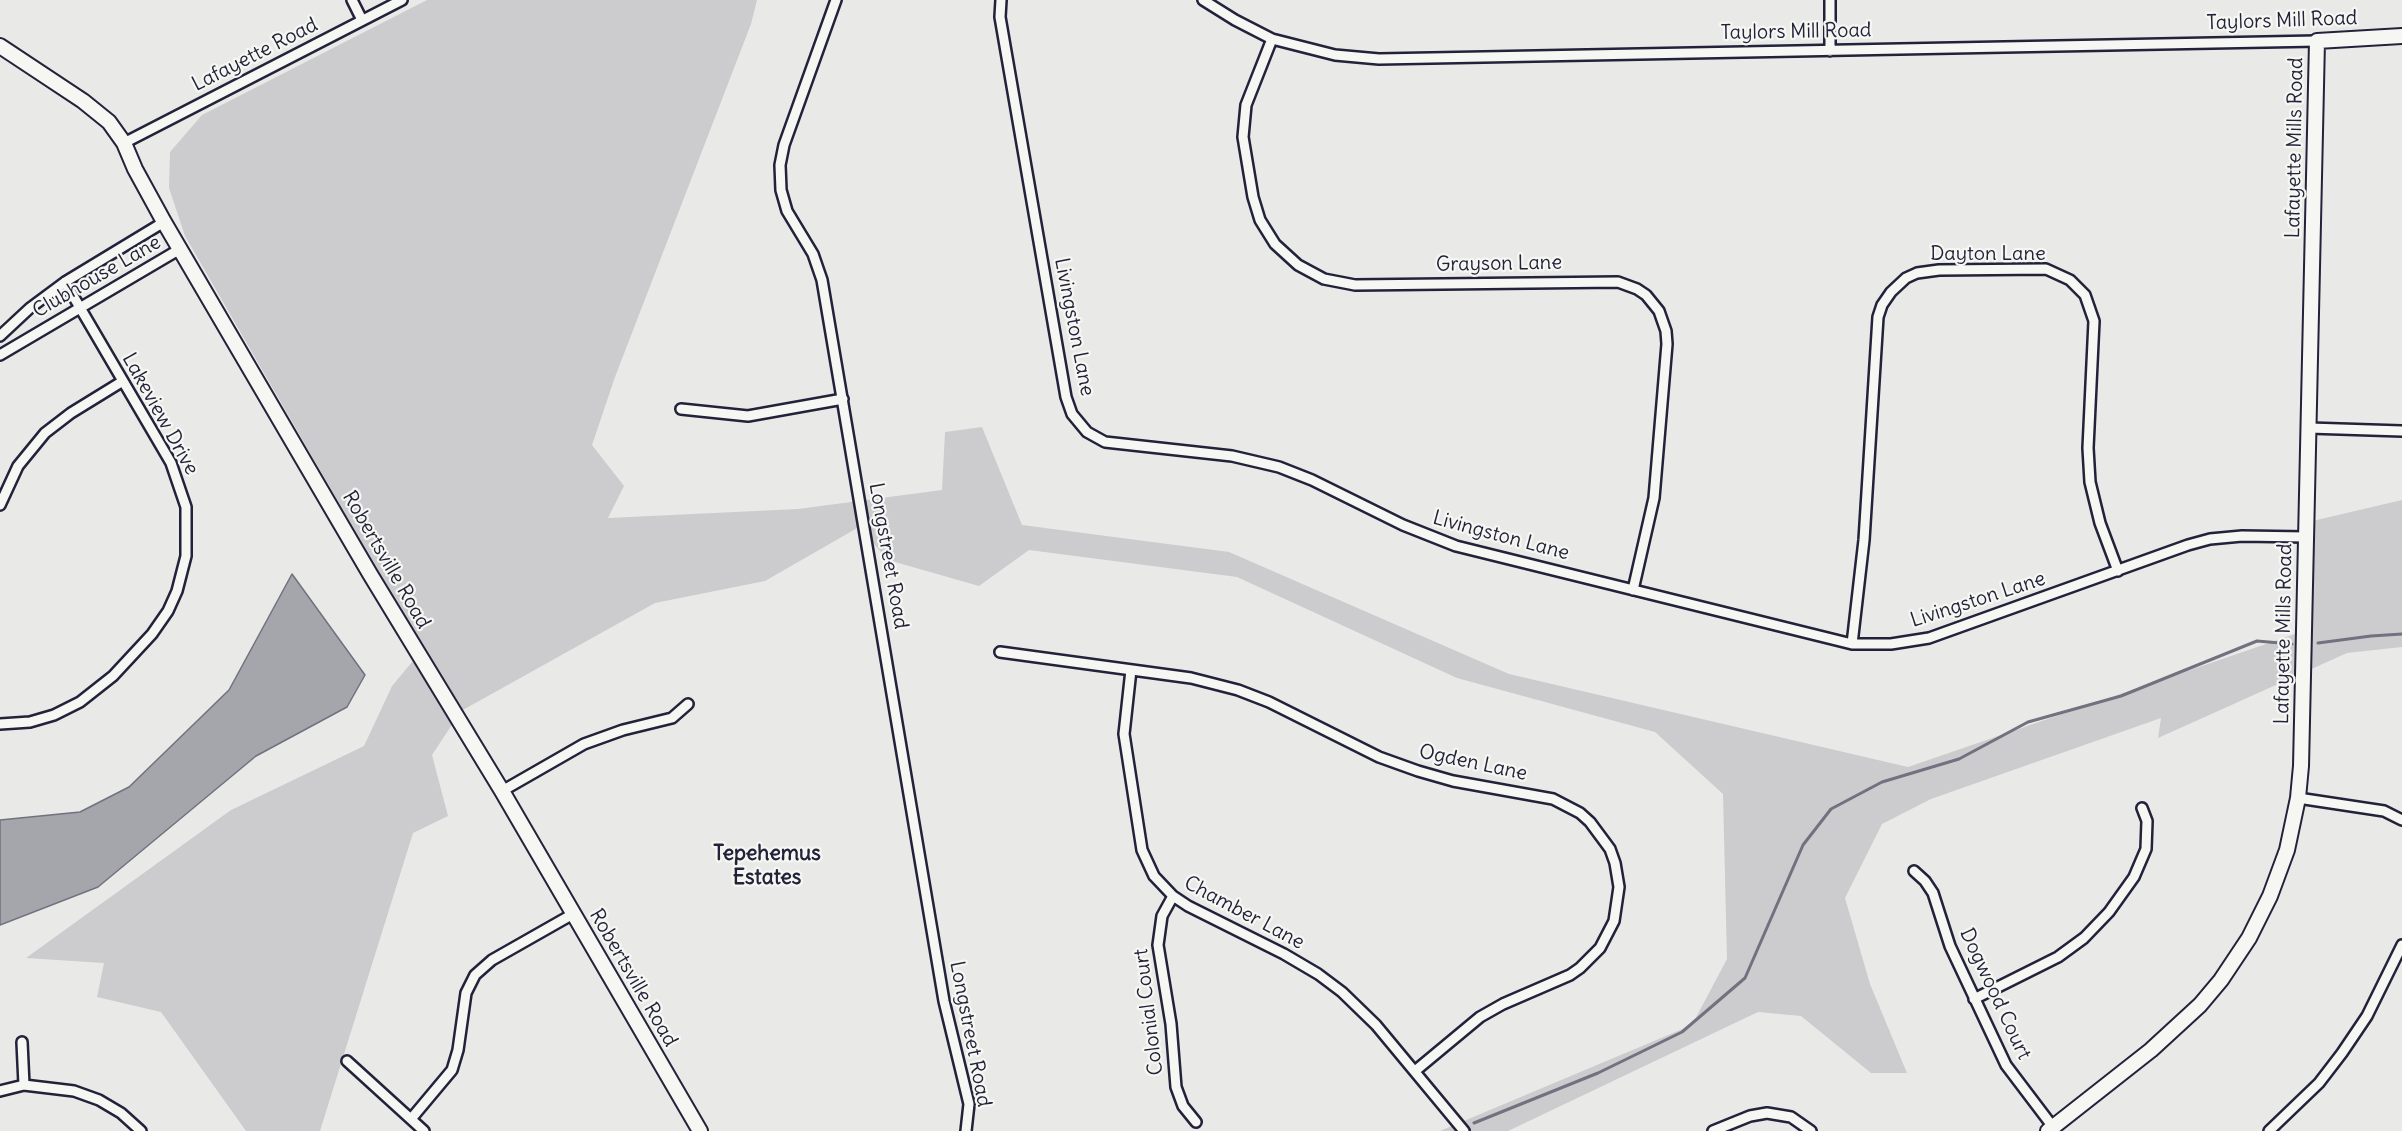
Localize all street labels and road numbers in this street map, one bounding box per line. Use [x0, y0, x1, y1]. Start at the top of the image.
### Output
street label: Taylors Mill Road [2206, 6, 2358, 36]
street label: Lafayette Road [188, 13, 322, 97]
street label: Taylors Mill Road [1720, 19, 1872, 45]
street label: Lafayette Mills Road [2281, 57, 2309, 239]
street label: Clubhouse Lane [29, 231, 165, 323]
street label: Dayton Lane [1930, 242, 2046, 266]
street label: Grayson Lane [1436, 251, 1562, 277]
street label: Livingston Lane [1049, 256, 1099, 398]
street label: Lakeview Drive [117, 349, 203, 479]
street label: Longstreet Road [863, 481, 913, 631]
street label: Robertsville Road [337, 487, 435, 633]
street label: Livingston Lane [1430, 506, 1572, 566]
street label: Lafayette Mills Road [2270, 543, 2298, 725]
street label: Livingston Lane [1908, 567, 2048, 633]
street label: Ogden Lane [1417, 740, 1529, 786]
street label: Chamber Lane [1180, 871, 1308, 955]
street label: Robertsville Road [584, 905, 682, 1051]
street label: Dogwood Court [1954, 925, 2036, 1063]
street label: Colonial Court [1129, 947, 1169, 1077]
street label: Longstreet Road [944, 959, 996, 1109]

